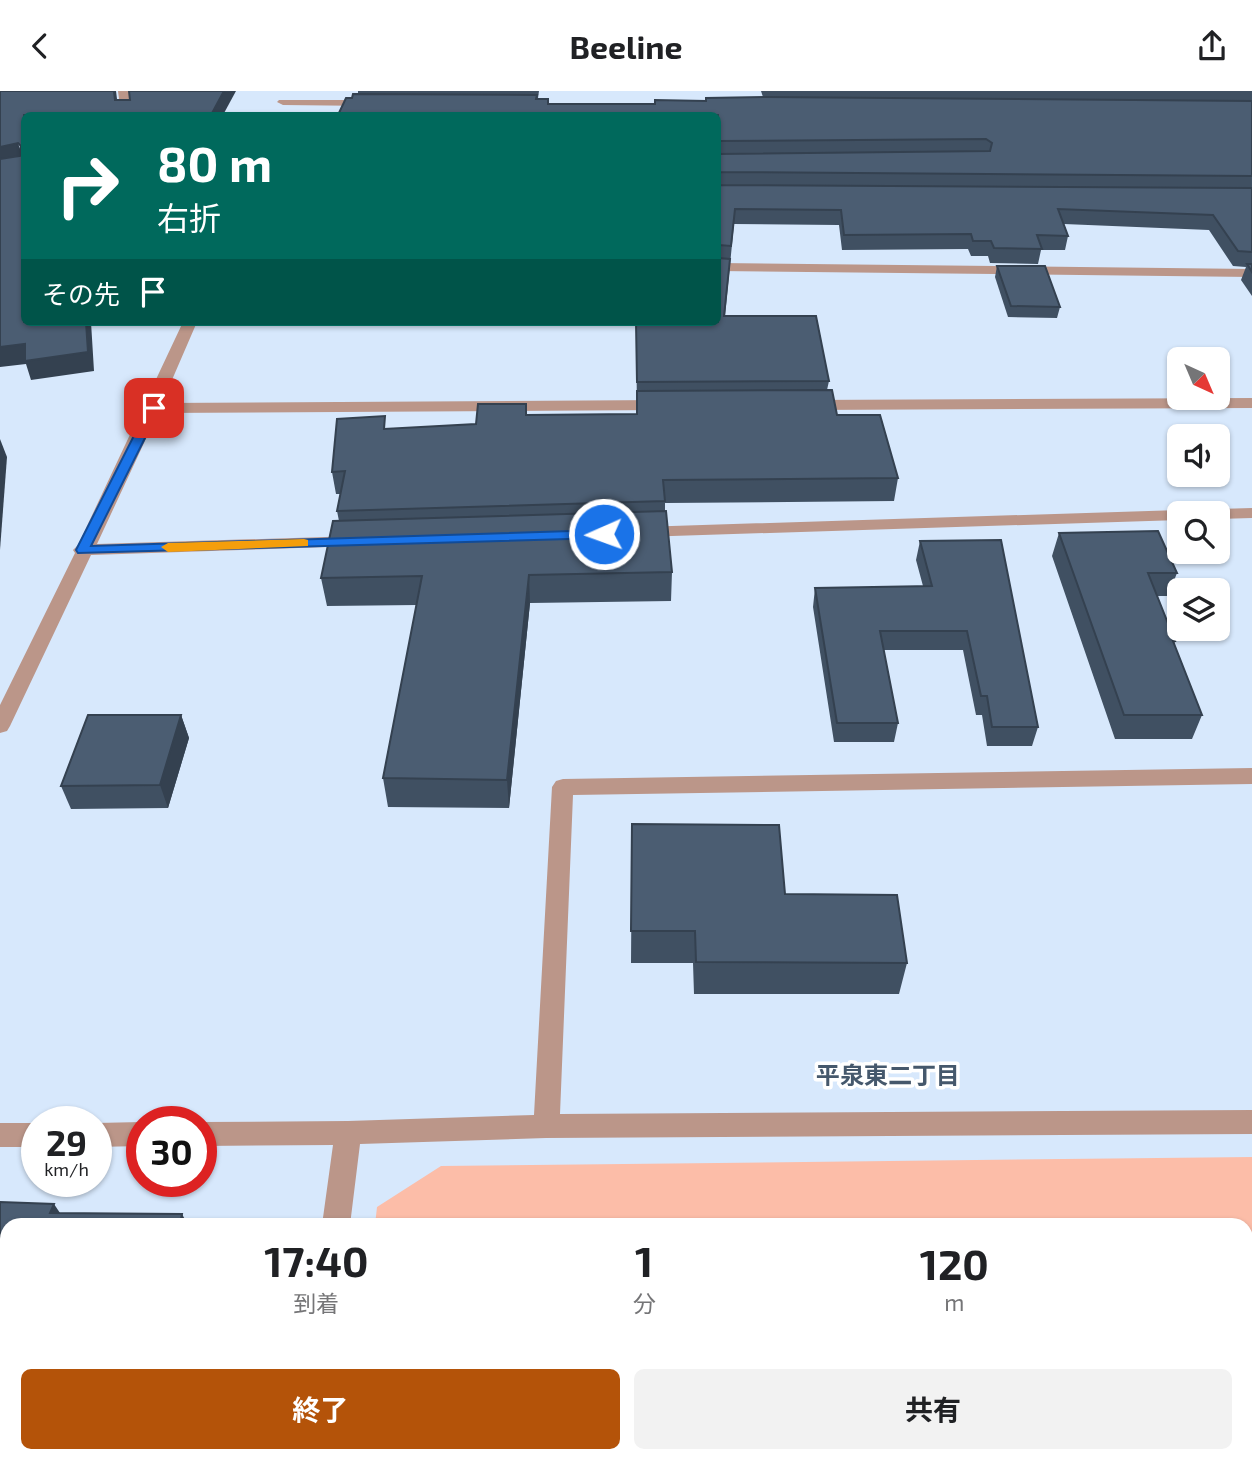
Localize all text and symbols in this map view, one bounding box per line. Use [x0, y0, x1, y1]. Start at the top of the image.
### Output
icon: back [21, 27, 59, 65]
text: Beeline [569, 27, 683, 65]
icon: share [1193, 27, 1231, 65]
text: 80 m [157, 133, 272, 192]
icon: right [42, 140, 133, 231]
text: 右折 [157, 198, 221, 236]
icon: arrive [134, 273, 172, 311]
text: その先 [42, 278, 120, 309]
north arrow [1167, 347, 1230, 409]
map controls [1167, 347, 1230, 641]
pin [124, 378, 184, 438]
icon: arrive [135, 389, 173, 427]
button: sound [1167, 424, 1230, 487]
position arrow [567, 497, 641, 571]
button: search [1167, 501, 1230, 564]
button: layers [1167, 578, 1230, 641]
district label: 平泉東二丁目 [816, 1060, 960, 1089]
speed limit sign: 30 [126, 1106, 217, 1197]
text: 29 [46, 1121, 87, 1163]
text: km/h [44, 1158, 89, 1180]
text: 17:40 [264, 1235, 369, 1285]
text: 1 [635, 1235, 653, 1285]
text: 120 [920, 1238, 989, 1288]
text: m [944, 1288, 964, 1316]
text: 到着 [293, 1289, 339, 1317]
text: 分 [633, 1289, 656, 1317]
button: 終了 [21, 1369, 620, 1449]
button: 共有 [634, 1369, 1232, 1449]

